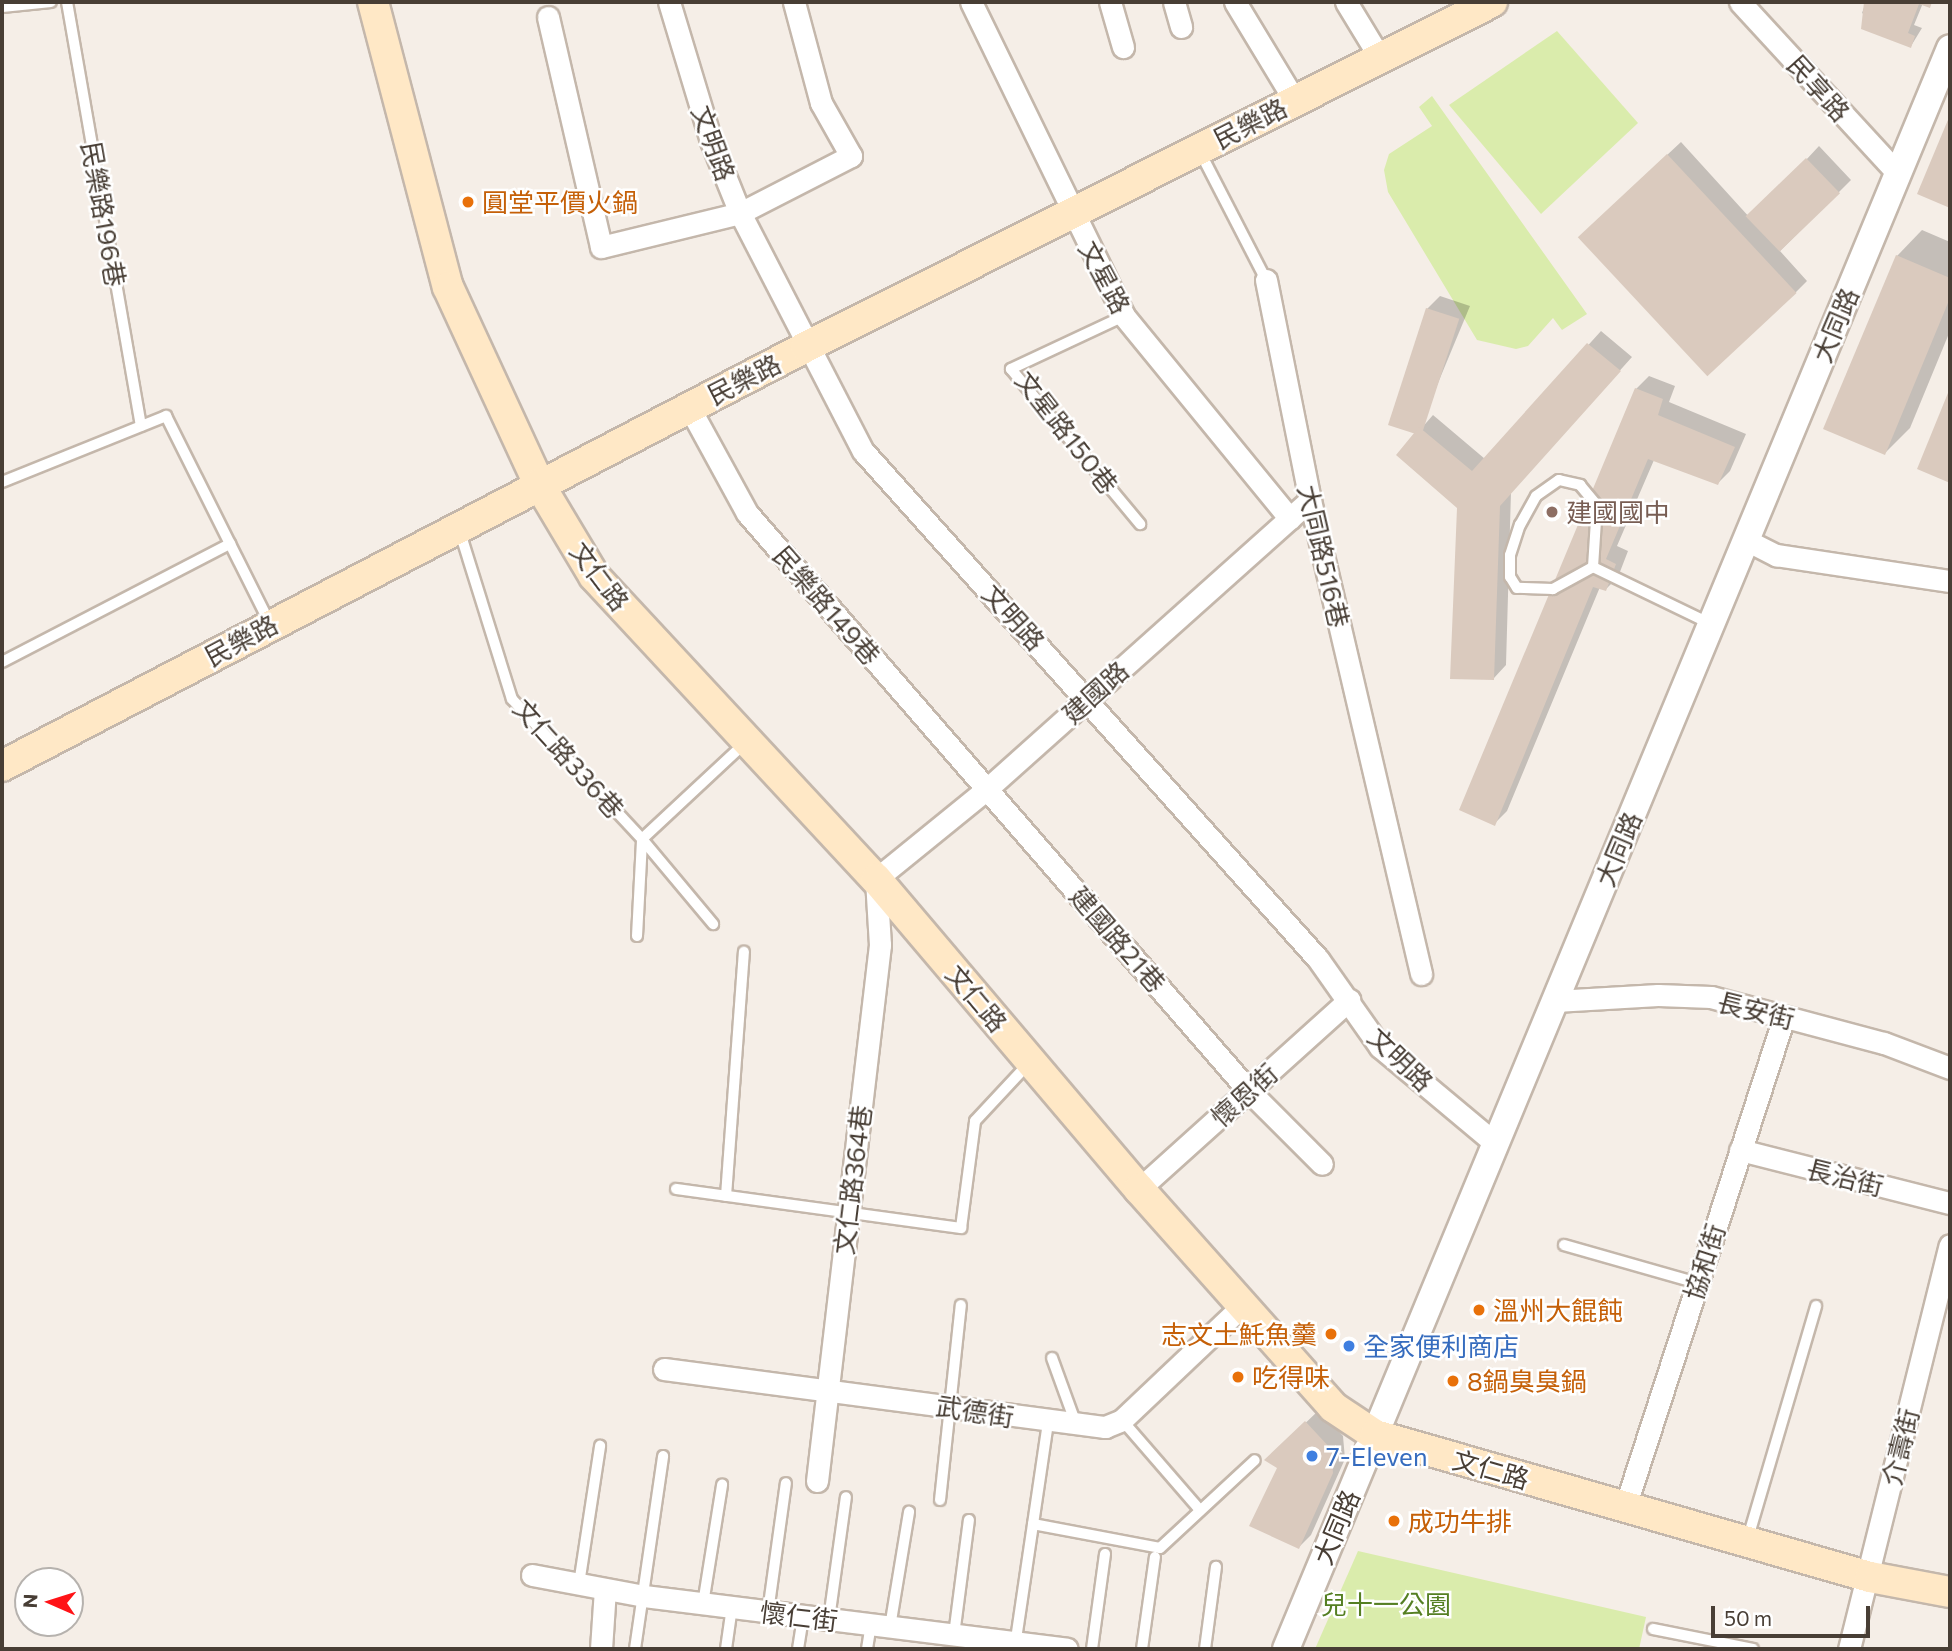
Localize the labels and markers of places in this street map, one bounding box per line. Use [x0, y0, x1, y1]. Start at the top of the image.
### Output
place label: 圓堂平價火鍋 [482, 186, 638, 218]
marker: 圓堂平價火鍋 [460, 194, 476, 210]
place label: 建國國中 [1566, 496, 1670, 528]
marker: 建國國中 [1544, 504, 1560, 520]
place label: 溫州大餛飩 [1493, 1294, 1623, 1326]
marker: 溫州大餛飩 [1471, 1302, 1487, 1318]
place label: 志文土魠魚羹 [1161, 1318, 1317, 1350]
marker: 志文土魠魚羹 [1323, 1326, 1339, 1342]
place label: 全家便利商店 [1363, 1330, 1519, 1362]
marker: 全家便利商店 [1341, 1338, 1357, 1354]
place label: 吃得味 [1252, 1361, 1330, 1393]
place label: 8鍋臭臭鍋 [1467, 1365, 1587, 1397]
marker: 吃得味 [1230, 1369, 1246, 1385]
marker: 8鍋臭臭鍋 [1445, 1373, 1461, 1389]
place label: 7-Eleven [1326, 1440, 1428, 1472]
marker: 7-Eleven [1304, 1448, 1320, 1464]
place label: 成功牛排 [1408, 1505, 1512, 1537]
marker: 成功牛排 [1386, 1513, 1402, 1529]

